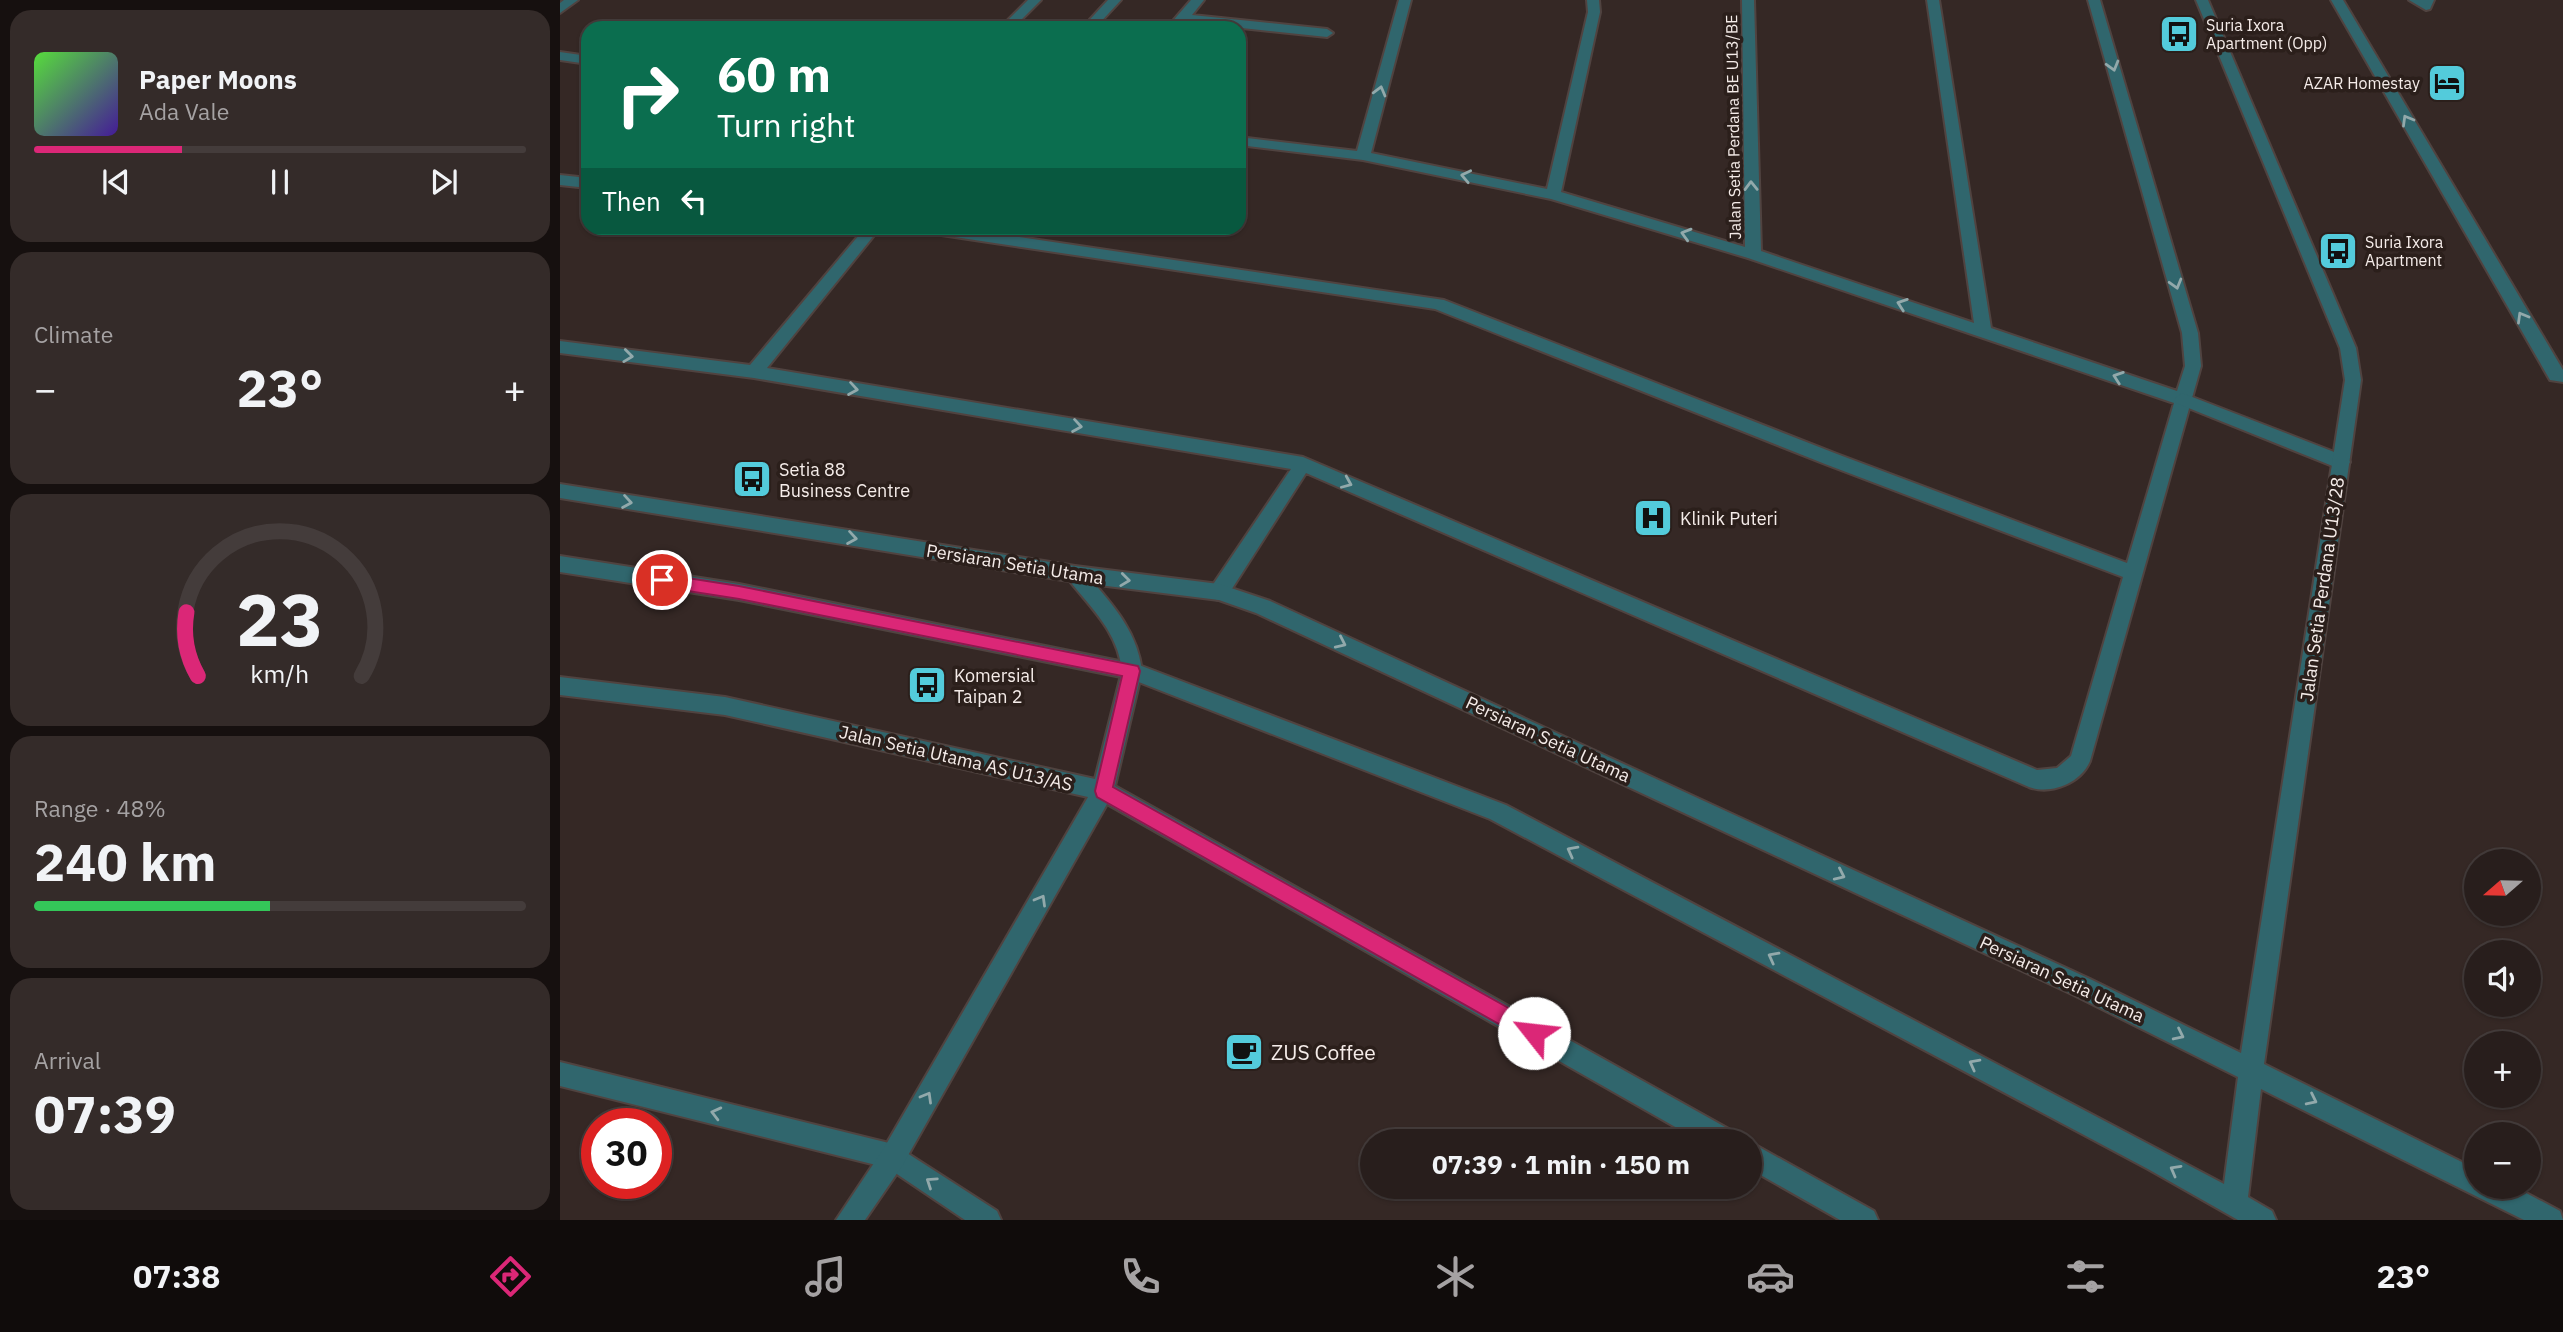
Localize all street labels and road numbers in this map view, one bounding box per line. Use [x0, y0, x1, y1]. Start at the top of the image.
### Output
street label: Jalan Setia Perdana BE U13/BE [1721, 14, 1745, 240]
street label: Jalan Setia Perdana U13/28 [2295, 475, 2349, 703]
street label: Persiaran Setia Utama [925, 539, 1106, 589]
street label: Persiaran Setia Utama [1462, 691, 1634, 787]
street label: Jalan Setia Utama AS U13/AS [837, 720, 1075, 796]
street label: Persiaran Setia Utama [1976, 931, 2148, 1027]

